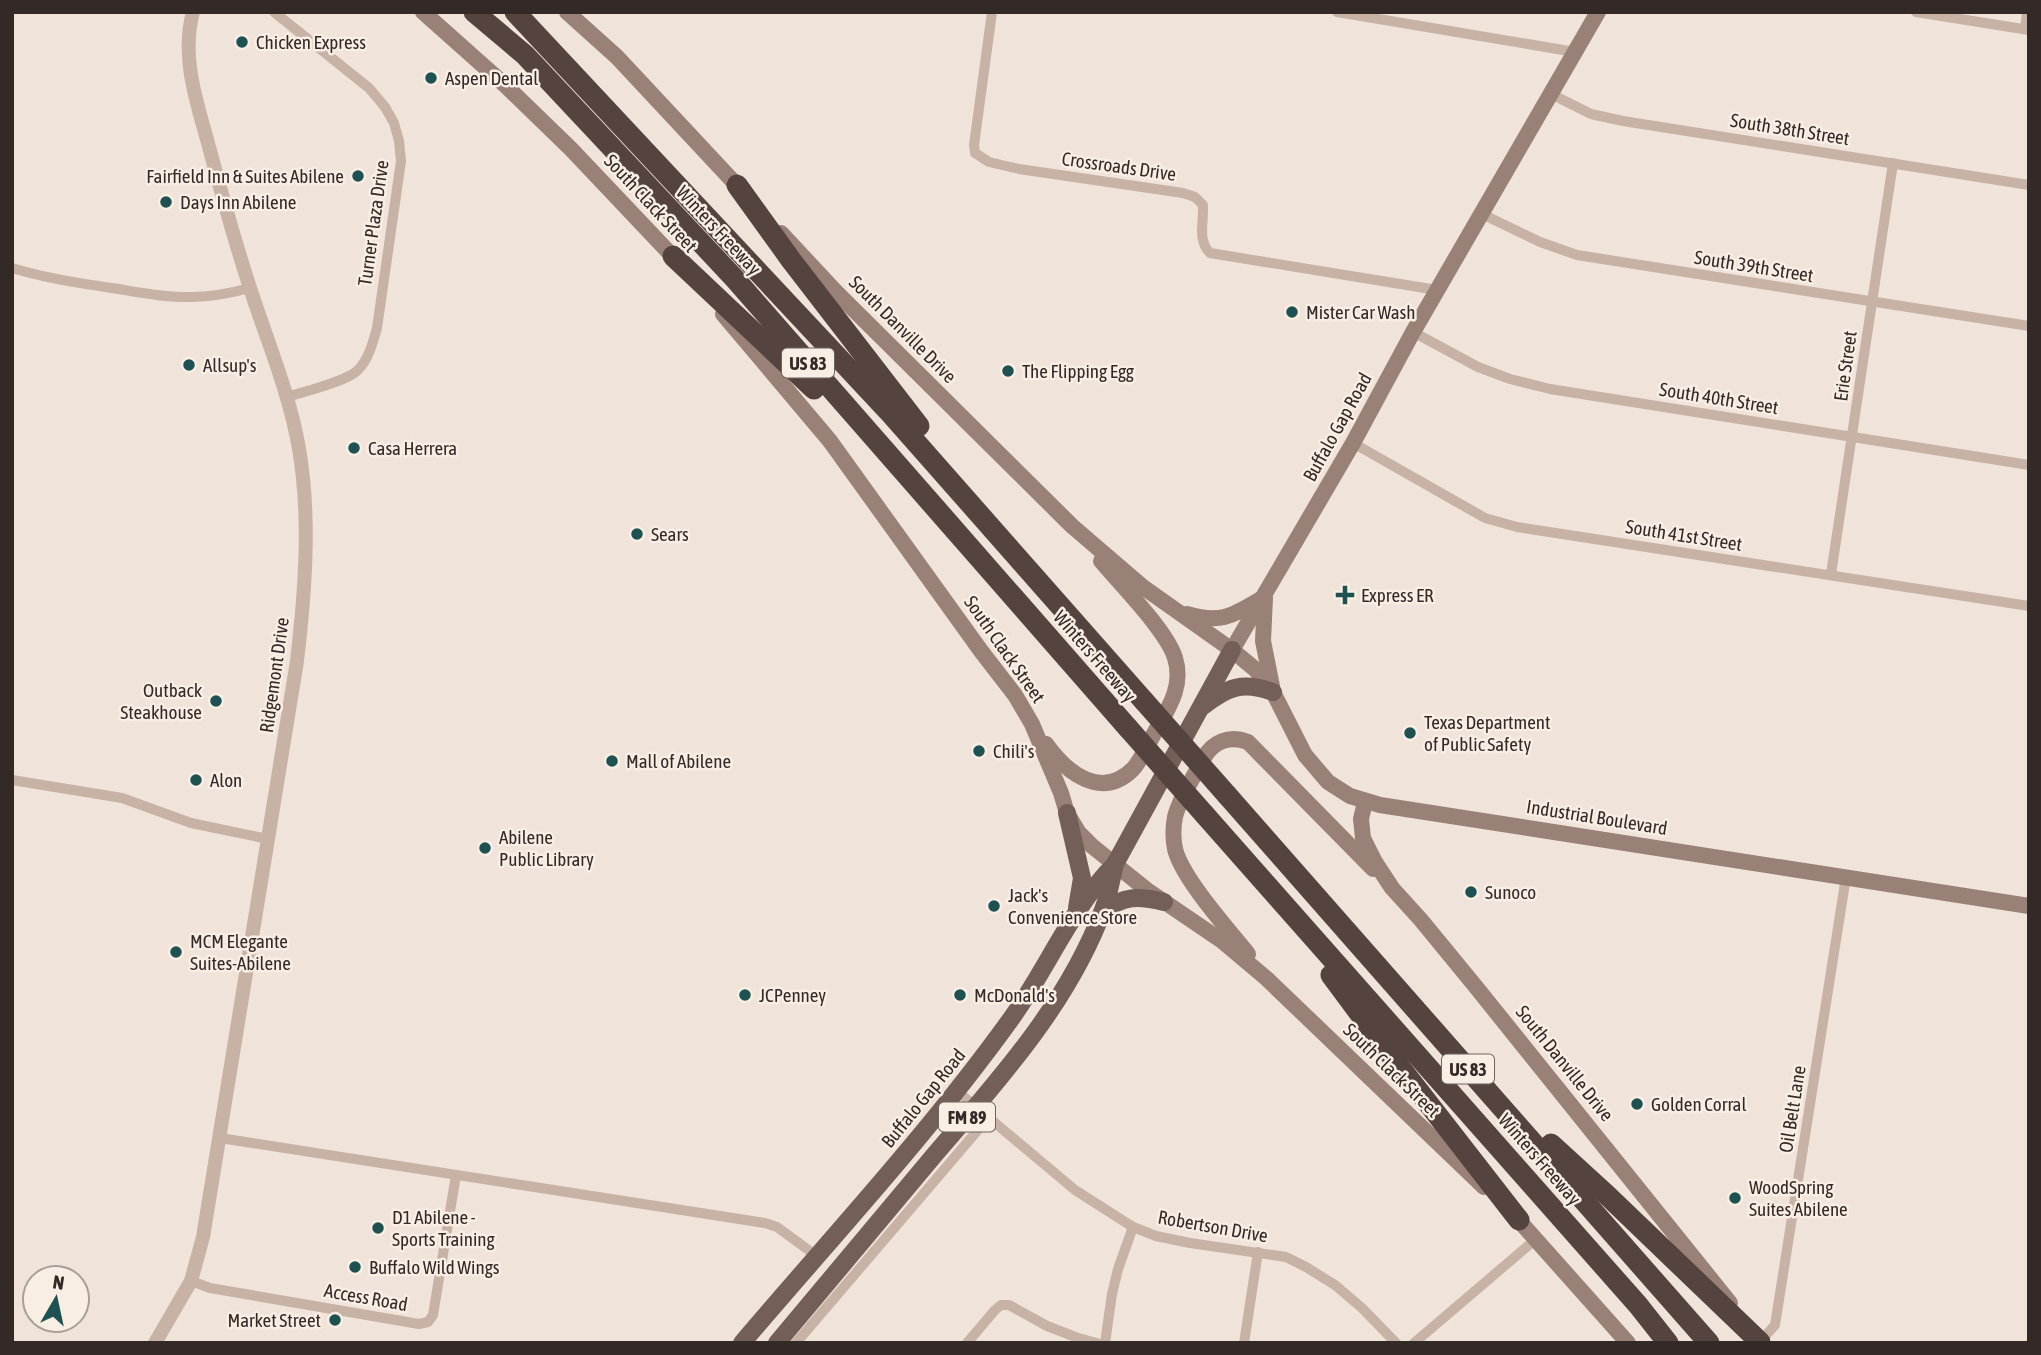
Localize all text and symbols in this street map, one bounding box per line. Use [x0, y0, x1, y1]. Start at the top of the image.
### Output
place label: Chicken Express [256, 31, 366, 53]
marker: Chicken Express [234, 34, 250, 50]
place label: Aspen Dental [445, 67, 538, 89]
marker: Aspen Dental [423, 70, 439, 86]
street label: South 38th Street [1729, 109, 1851, 149]
street label: Crossroads Drive [1060, 147, 1178, 185]
street label: South Clack Street [600, 150, 702, 256]
street label: Turner Plaza Drive [353, 159, 393, 287]
place label: Fairfield Inn & Suites Abilene [146, 165, 344, 187]
marker: Fairfield Inn & Suites Abilene [350, 168, 366, 184]
street label: Winters Freeway [672, 181, 766, 279]
place label: Days Inn Abilene [180, 191, 297, 213]
marker: Days Inn Abilene [158, 194, 174, 210]
street label: South 39th Street [1693, 246, 1815, 286]
street label: South Danville Drive [845, 271, 961, 387]
place label: Mister Car Wash [1306, 301, 1415, 323]
marker: Mister Car Wash [1284, 304, 1300, 320]
street label: Erie Street [1829, 329, 1861, 403]
road number: US 83 [782, 348, 834, 377]
place label: Allsup's [203, 354, 257, 376]
marker: Allsup's [181, 357, 197, 373]
place label: The Flipping Egg [1022, 360, 1135, 382]
marker: The Flipping Egg [1000, 363, 1016, 379]
street label: Buffalo Gap Road [1298, 369, 1376, 485]
street label: South 40th Street [1658, 378, 1780, 418]
place label: Casa Herrera [368, 437, 457, 459]
marker: Casa Herrera [346, 440, 362, 456]
street label: South 41st Street [1624, 515, 1744, 555]
place label: Sears [651, 523, 689, 545]
marker: Sears [629, 526, 645, 542]
place label: Express ER [1361, 584, 1434, 606]
marker: Express ER [1335, 585, 1355, 605]
street label: South Clack Street [960, 591, 1050, 707]
street label: Winters Freeway [1049, 606, 1141, 706]
street label: Ridgemont Drive [255, 616, 293, 734]
place label: Outback Steakhouse [120, 679, 203, 723]
marker: Outback Steakhouse [208, 693, 224, 709]
place label: Texas Department of Public Safety [1424, 711, 1550, 755]
marker: Texas Department of Public Safety [1402, 725, 1418, 741]
place label: Chili's [993, 740, 1035, 762]
marker: Chili's [971, 743, 987, 759]
place label: Mall of Abilene [626, 750, 731, 772]
marker: Mall of Abilene [604, 753, 620, 769]
place label: Alon [210, 769, 242, 791]
marker: Alon [188, 772, 204, 788]
street label: Industrial Boulevard [1525, 795, 1669, 839]
place label: Abilene Public Library [499, 826, 594, 870]
marker: Abilene Public Library [477, 840, 493, 856]
place label: Sunoco [1485, 881, 1536, 903]
place label: Jack's Convenience Store [1008, 884, 1137, 928]
marker: Sunoco [1463, 884, 1479, 900]
marker: Jack's Convenience Store [986, 898, 1002, 914]
place label: MCM Elegante Suites-Abilene [190, 930, 291, 974]
marker: MCM Elegante Suites-Abilene [168, 944, 184, 960]
place label: JCPenney [759, 984, 826, 1006]
place label: McDonald's [974, 984, 1055, 1006]
marker: JCPenney [737, 987, 753, 1003]
marker: McDonald's [952, 987, 968, 1003]
street label: South Danville Drive [1512, 1001, 1618, 1125]
street label: South Clack Street [1339, 1019, 1445, 1121]
street label: Buffalo Gap Road [877, 1044, 969, 1152]
road number: US 83 [1442, 1054, 1494, 1084]
street label: Oil Belt Lane [1774, 1064, 1810, 1154]
place label: Golden Corral [1651, 1093, 1746, 1115]
marker: Golden Corral [1629, 1096, 1645, 1112]
road number: FM 89 [939, 1102, 995, 1132]
street label: Winters Freeway [1494, 1109, 1586, 1209]
place label: WoodSpring Suites Abilene [1749, 1176, 1848, 1220]
marker: WoodSpring Suites Abilene [1727, 1190, 1743, 1206]
place label: D1 Abilene - Sports Training [392, 1206, 496, 1250]
street label: Robertson Drive [1156, 1206, 1270, 1246]
marker: D1 Abilene - Sports Training [370, 1220, 386, 1236]
place label: Buffalo Wild Wings [369, 1256, 500, 1278]
marker: Buffalo Wild Wings [347, 1259, 363, 1275]
north arrow [21, 1264, 91, 1334]
text: N [51, 1270, 66, 1294]
street label: Access Road [323, 1279, 409, 1315]
place label: Market Street [227, 1309, 321, 1331]
marker: Market Street [327, 1312, 343, 1328]

